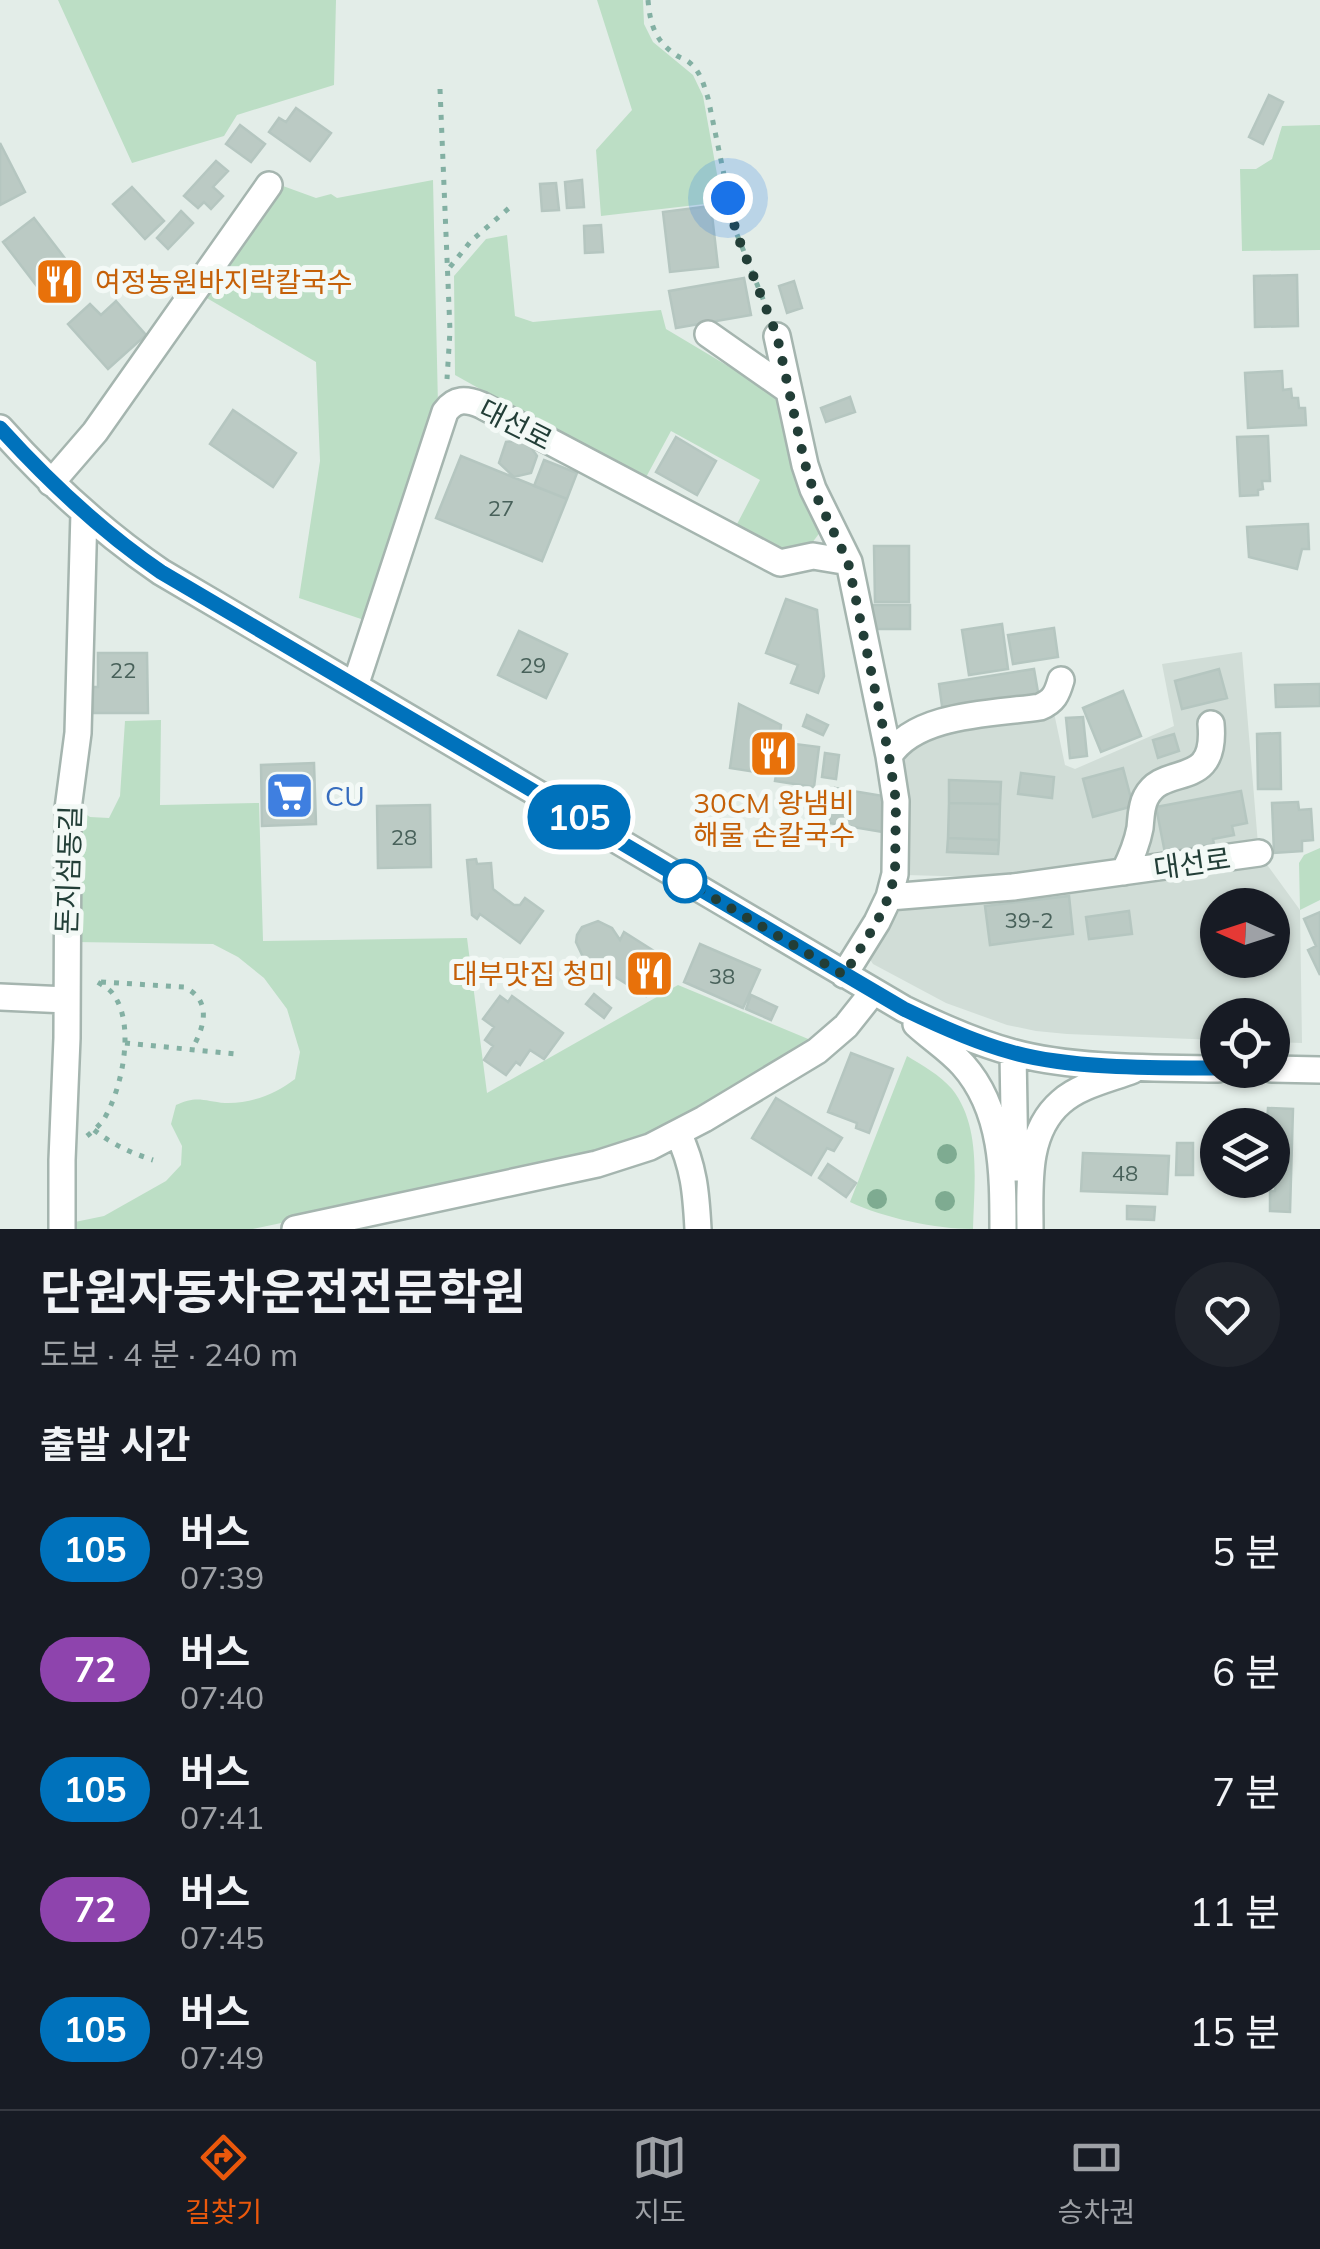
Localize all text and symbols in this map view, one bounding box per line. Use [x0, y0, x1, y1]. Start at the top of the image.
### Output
your location [703, 173, 753, 223]
restaurant icon: 여정농원바지락칼국수 [34, 255, 86, 307]
place label: 여정농원바지락칼국수 [95, 264, 353, 299]
street label: 대선로 [474, 391, 558, 457]
house number: 27 [488, 494, 514, 522]
house number: 29 [520, 651, 546, 679]
house number: 22 [110, 656, 136, 684]
restaurant icon: 30CM 왕냄비 해물 손칼국수 [748, 728, 800, 780]
supermarket icon: CU [264, 769, 316, 821]
place label: CU [325, 778, 365, 813]
line badge: 105 [522, 784, 636, 850]
place label: 30CM 왕냄비 해물 손칼국수 [693, 785, 855, 852]
text: 105 [547, 795, 611, 839]
street label: 돈지섬동길 [48, 805, 88, 935]
house number: 28 [391, 823, 417, 851]
street label: 대선로 [1151, 840, 1233, 886]
unlabelled marker [664, 860, 706, 902]
north arrow [1200, 888, 1290, 978]
map controls [1200, 888, 1290, 1198]
house number: 39-2 [1004, 906, 1054, 934]
restaurant icon: 대부맛집 청미 [623, 947, 675, 999]
place label: 대부맛집 청미 [452, 956, 614, 991]
house number: 38 [709, 962, 735, 990]
button: locate [1200, 998, 1290, 1088]
button: layers [1200, 1108, 1290, 1198]
house number: 48 [1112, 1159, 1138, 1187]
text: 단원자동차운전전문학원 [40, 1261, 526, 1321]
button: heart [1175, 1262, 1280, 1367]
text: 도보 · 4 분 · 240 m [40, 1334, 298, 1374]
text: 출발 시간 [40, 1420, 190, 1468]
text: 버스 [180, 1508, 250, 1556]
text: 105 [63, 1527, 127, 1571]
text: 5 분 [1212, 1528, 1280, 1576]
text: 07:39 [180, 1557, 264, 1597]
text: 버스 [180, 1628, 250, 1676]
text: 72 [74, 1647, 116, 1691]
text: 6 분 [1212, 1648, 1280, 1696]
text: 07:40 [180, 1677, 264, 1717]
text: 버스 [180, 1748, 250, 1796]
text: 105 [63, 1767, 127, 1811]
text: 7 분 [1212, 1768, 1280, 1816]
text: 07:41 [180, 1797, 264, 1837]
text: 버스 [180, 1868, 250, 1916]
text: 72 [74, 1887, 116, 1931]
text: 11 분 [1190, 1888, 1280, 1936]
text: 07:45 [180, 1917, 264, 1957]
text: 버스 [180, 1988, 250, 2036]
text: 105 [63, 2007, 127, 2051]
text: 15 분 [1190, 2008, 1280, 2056]
text: 07:49 [180, 2037, 264, 2077]
tab: 길찾기 [185, 2130, 262, 2230]
tab: 지도 [632, 2130, 687, 2230]
tab: 승차권 [1058, 2130, 1135, 2230]

